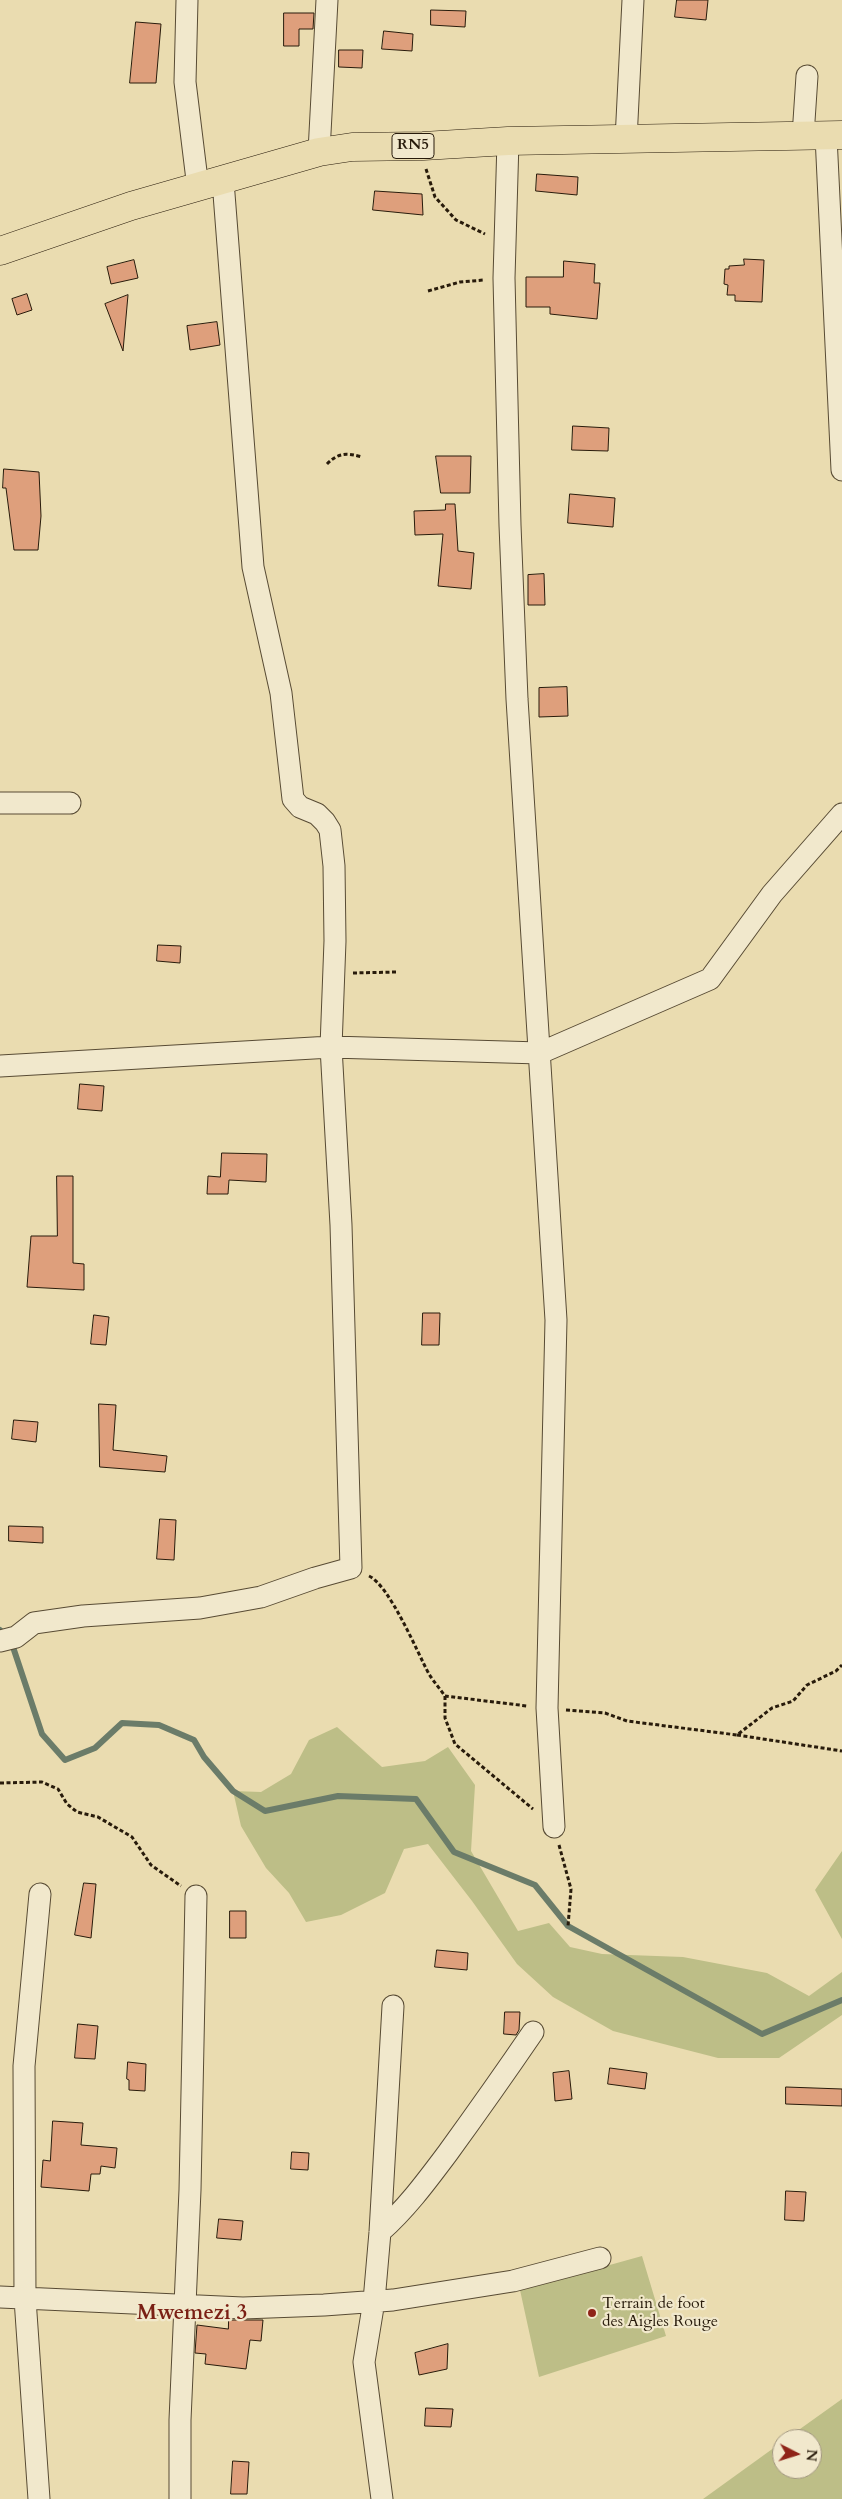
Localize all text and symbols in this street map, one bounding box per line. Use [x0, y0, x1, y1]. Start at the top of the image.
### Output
road number: RN5 [392, 134, 434, 158]
place label: Terrain de foot des Aigles Rouge [602, 2294, 718, 2332]
district label: Mwemezi 3 [137, 2301, 247, 2327]
marker: Terrain de foot des Aigles Rouge [586, 2307, 598, 2319]
north arrow [772, 2429, 822, 2479]
text: N [801, 2448, 821, 2462]

